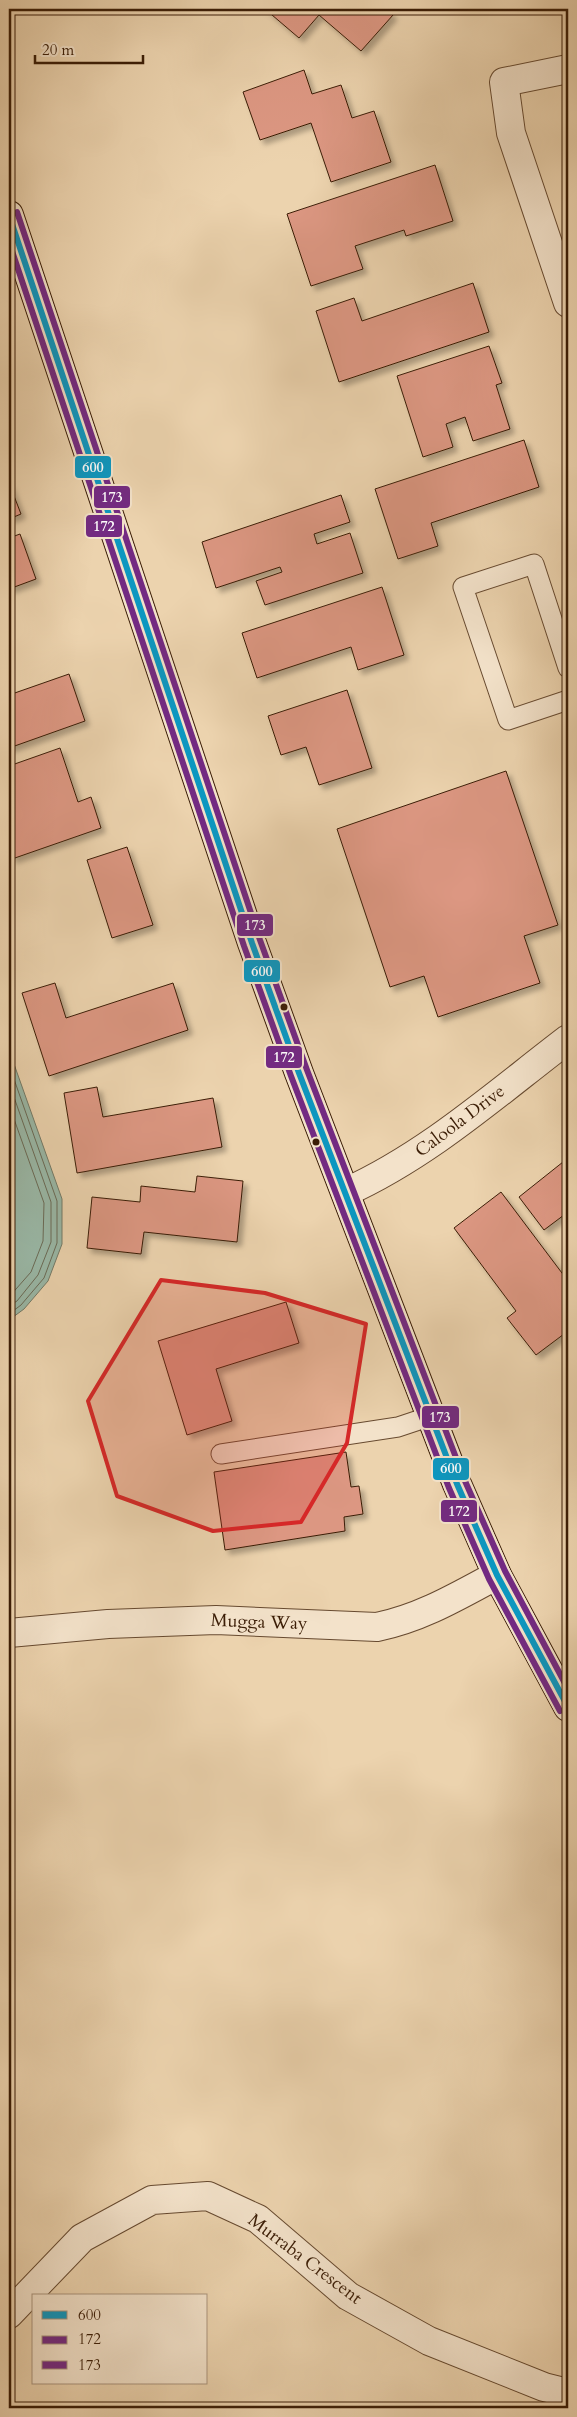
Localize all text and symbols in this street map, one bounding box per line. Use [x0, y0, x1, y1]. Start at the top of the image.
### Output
scale bar [35, 32, 142, 64]
text: 20 m [42, 40, 74, 60]
line badge: 600 [74, 455, 112, 479]
text: 600 [82, 458, 104, 477]
line badge: 173 [93, 485, 131, 509]
text: 173 [101, 488, 123, 507]
line badge: 172 [85, 514, 123, 538]
text: 172 [93, 517, 115, 536]
line badge: 173 [236, 913, 274, 937]
text: 173 [244, 916, 266, 935]
line badge: 600 [243, 959, 281, 983]
text: 600 [251, 962, 273, 981]
unlabelled marker [279, 1002, 289, 1012]
line badge: 172 [265, 1045, 303, 1069]
text: 172 [273, 1048, 295, 1067]
street label: Caloola Drive [410, 1079, 510, 1163]
unlabelled marker [311, 1137, 321, 1147]
line badge: 173 [421, 1405, 460, 1429]
text: 173 [429, 1408, 451, 1427]
line badge: 600 [432, 1457, 470, 1481]
text: 600 [440, 1459, 462, 1478]
line badge: 172 [440, 1499, 478, 1523]
text: 172 [448, 1502, 470, 1521]
street label: Mugga Way [210, 1608, 308, 1636]
street label: Murraba Crescent [243, 2208, 367, 2310]
legend [32, 2294, 208, 2384]
text: 600 [78, 2305, 101, 2325]
text: 172 [78, 2329, 101, 2349]
text: 173 [78, 2355, 101, 2375]

